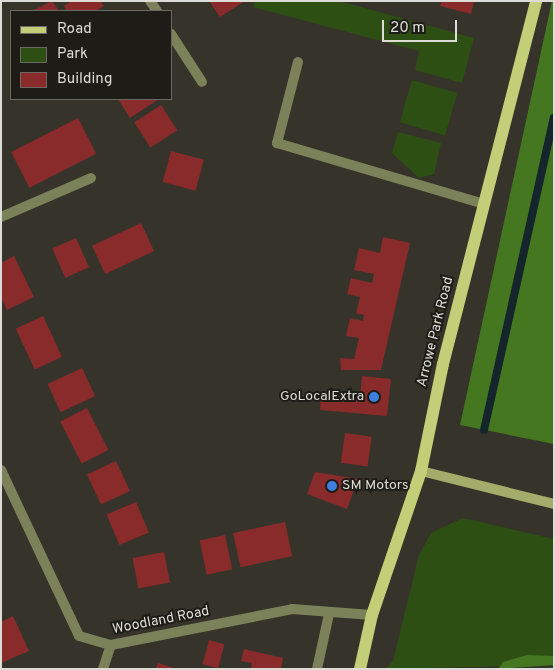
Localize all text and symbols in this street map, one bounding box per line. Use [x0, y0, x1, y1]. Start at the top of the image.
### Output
legend [10, 10, 172, 100]
scale bar [385, 10, 460, 42]
text: 20 m [390, 19, 425, 38]
text: Road [57, 20, 92, 39]
text: Park [57, 45, 88, 64]
text: Building [57, 70, 112, 89]
street label: Arrowe Park Road [414, 275, 458, 389]
place label: GoLocalExtra [280, 389, 364, 405]
marker: GoLocalExtra [368, 391, 380, 403]
place label: SM Motors [342, 478, 409, 494]
marker: SM Motors [326, 480, 338, 492]
street label: Woodland Road [111, 603, 211, 639]

